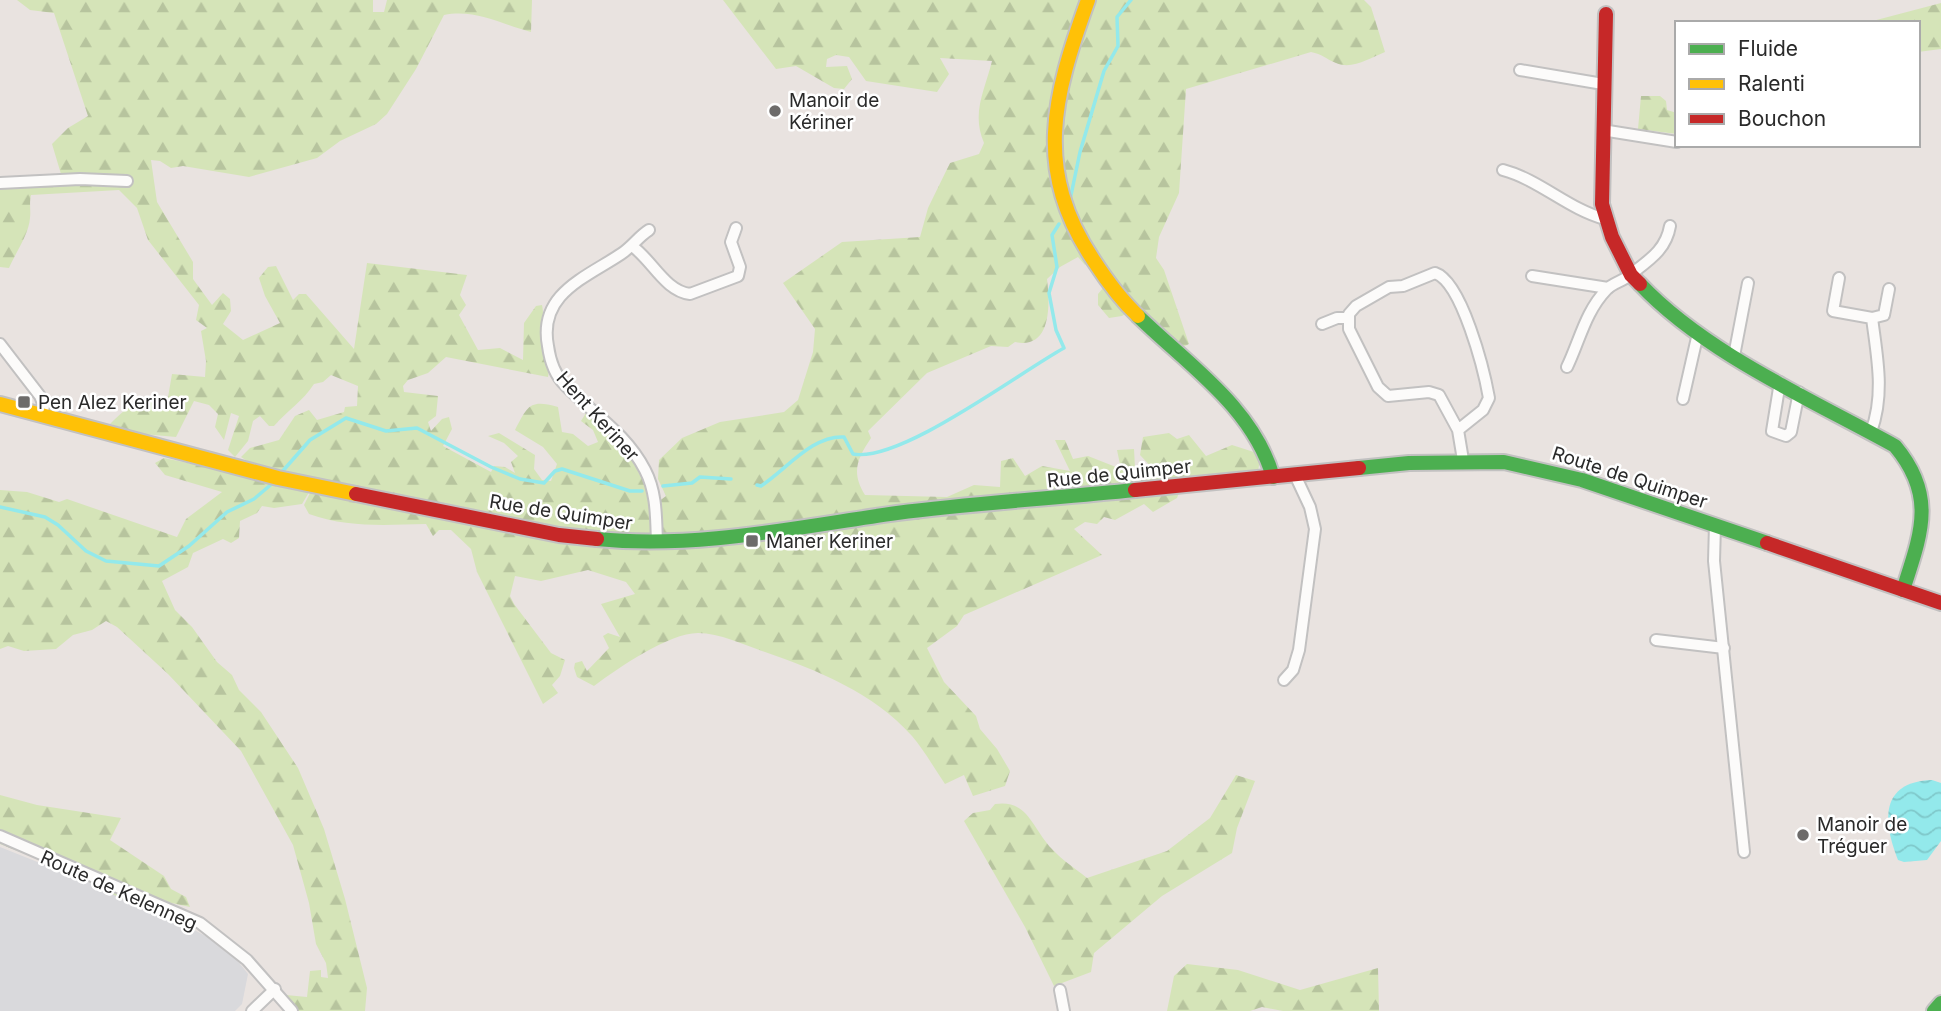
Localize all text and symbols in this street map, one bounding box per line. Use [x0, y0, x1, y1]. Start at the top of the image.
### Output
legend [1675, 21, 1920, 147]
text: Fluide [1738, 36, 1798, 61]
text: Ralenti [1738, 71, 1805, 96]
place label: Manoir de Kériner [789, 89, 879, 134]
marker: Manoir de Kériner [767, 103, 783, 119]
text: Bouchon [1738, 106, 1826, 131]
street label: Hent Keriner [551, 367, 644, 466]
place label: Pen Alez Keriner [38, 391, 187, 414]
marker: Pen Alez Keriner [16, 394, 32, 410]
street label: Route de Quimper [1549, 442, 1710, 513]
street label: Rue de Quimper [1046, 454, 1192, 493]
street label: Rue de Quimper [488, 490, 634, 535]
place label: Maner Keriner [766, 530, 893, 553]
marker: Maner Keriner [744, 533, 760, 549]
place label: Manoir de Tréguer [1817, 813, 1907, 858]
marker: Manoir de Tréguer [1795, 827, 1811, 843]
street label: Route de Kelenneg [37, 846, 201, 935]

